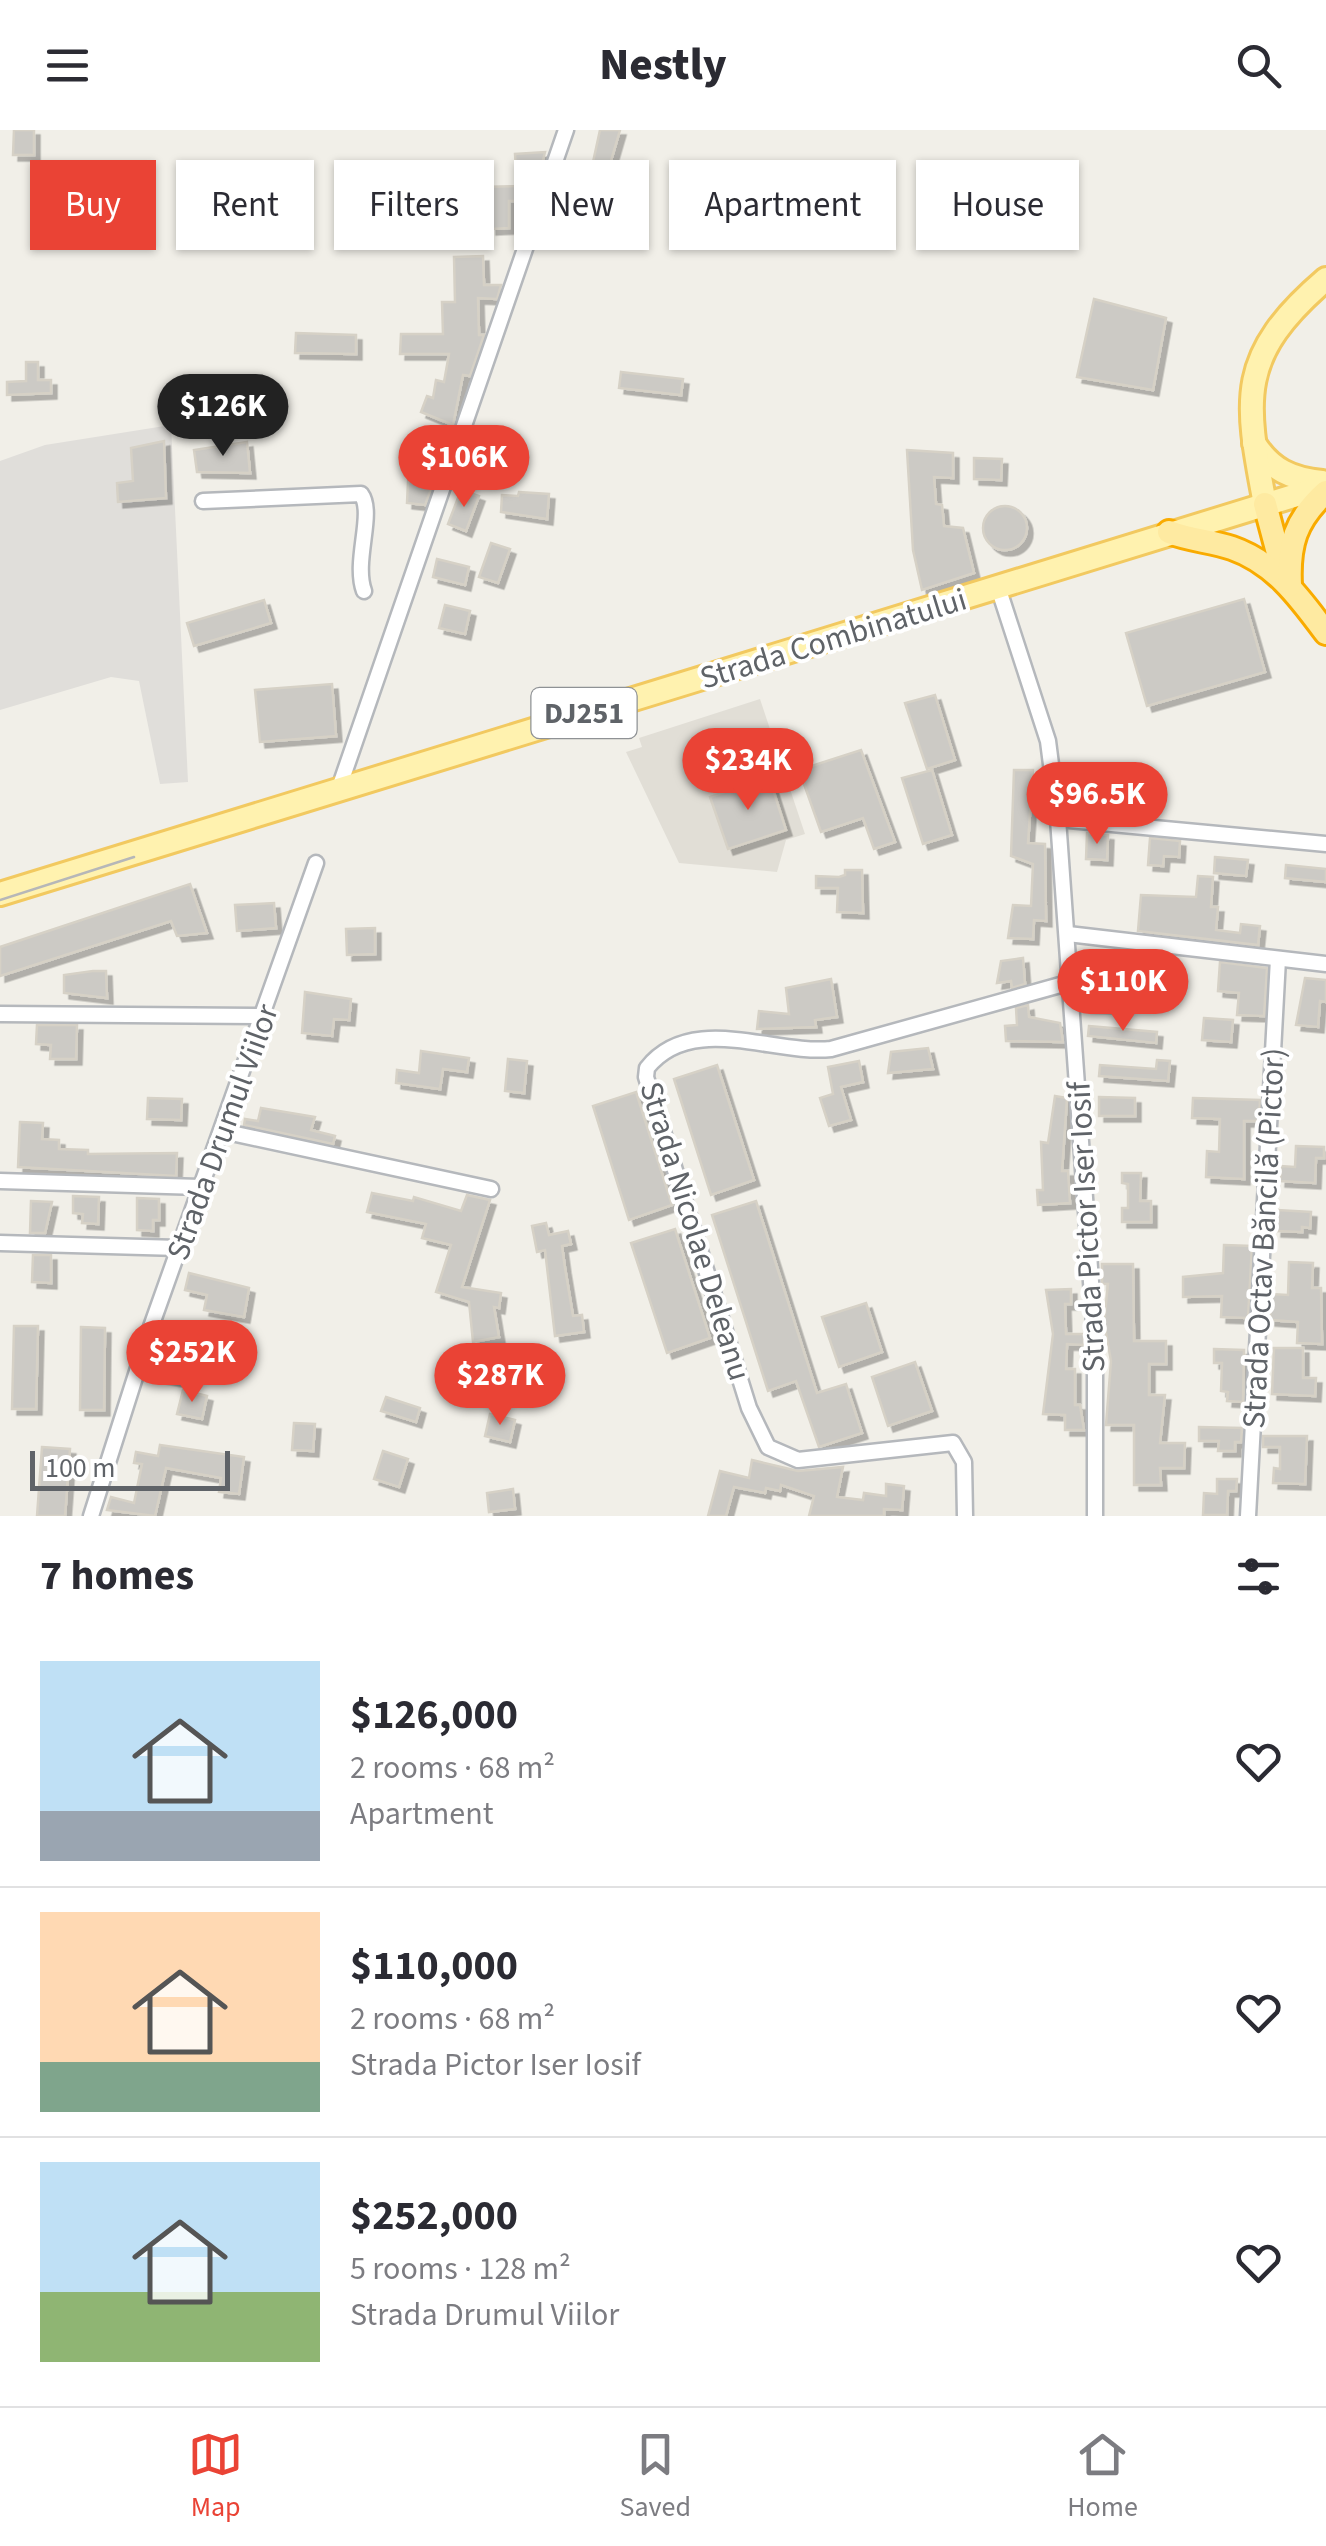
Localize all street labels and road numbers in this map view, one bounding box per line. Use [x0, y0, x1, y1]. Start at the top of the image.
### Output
street label: Strada Combinatului [694, 577, 972, 701]
road number: DJ251 [532, 688, 636, 738]
street label: Strada Drumul Viilor [155, 997, 291, 1267]
street label: Strada Octav Băncilă (Pictor) [1231, 1047, 1297, 1430]
street label: Strada Nicolae Deleanu [628, 1076, 762, 1386]
street label: Strada Pictor Iser Iosif [1056, 1079, 1118, 1373]

